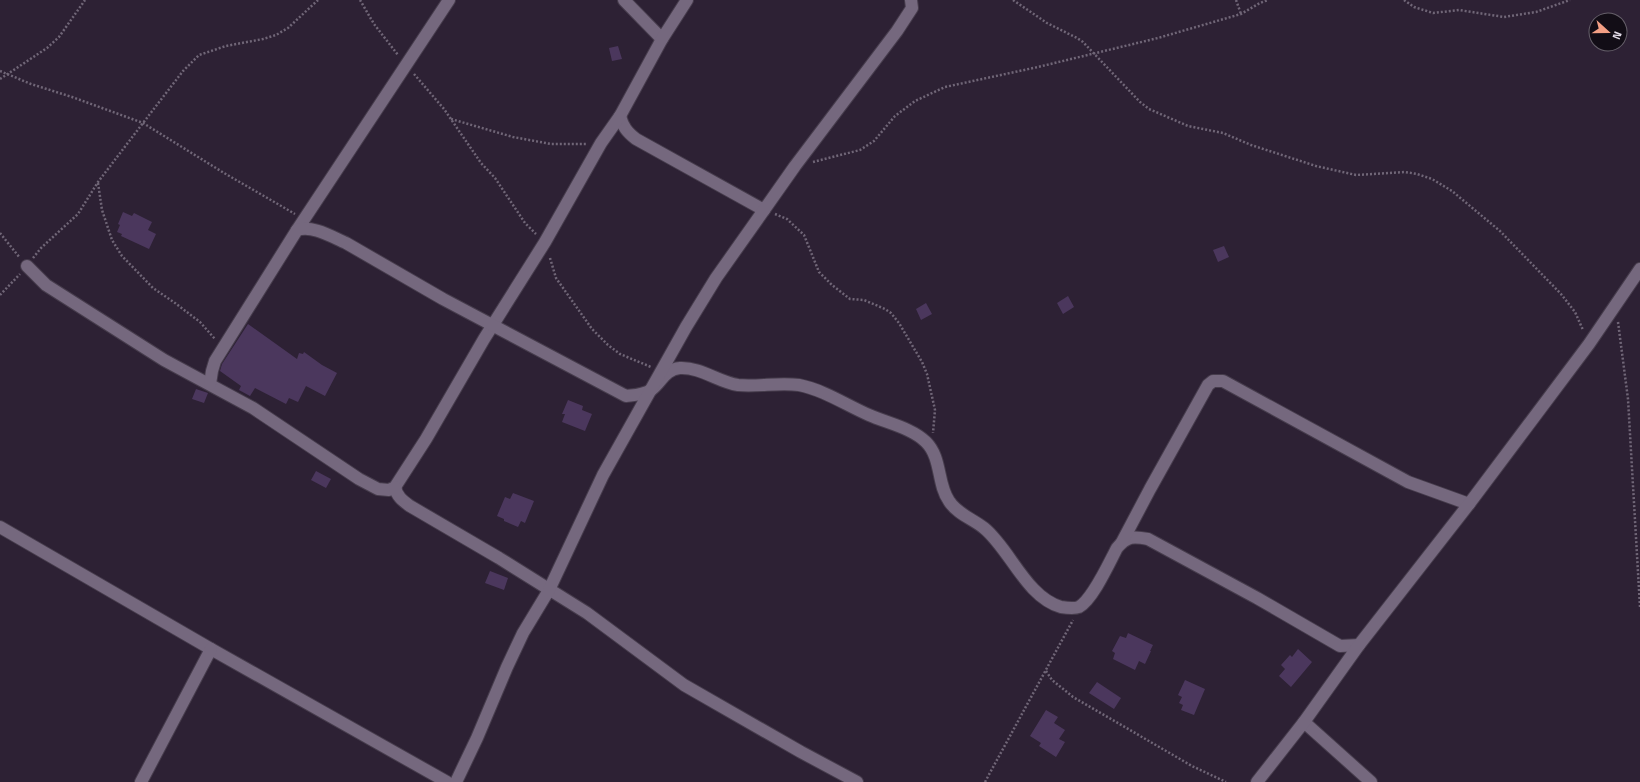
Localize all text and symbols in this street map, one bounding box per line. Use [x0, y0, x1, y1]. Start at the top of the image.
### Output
north arrow [1588, 12, 1628, 52]
text: N [1609, 29, 1626, 42]

